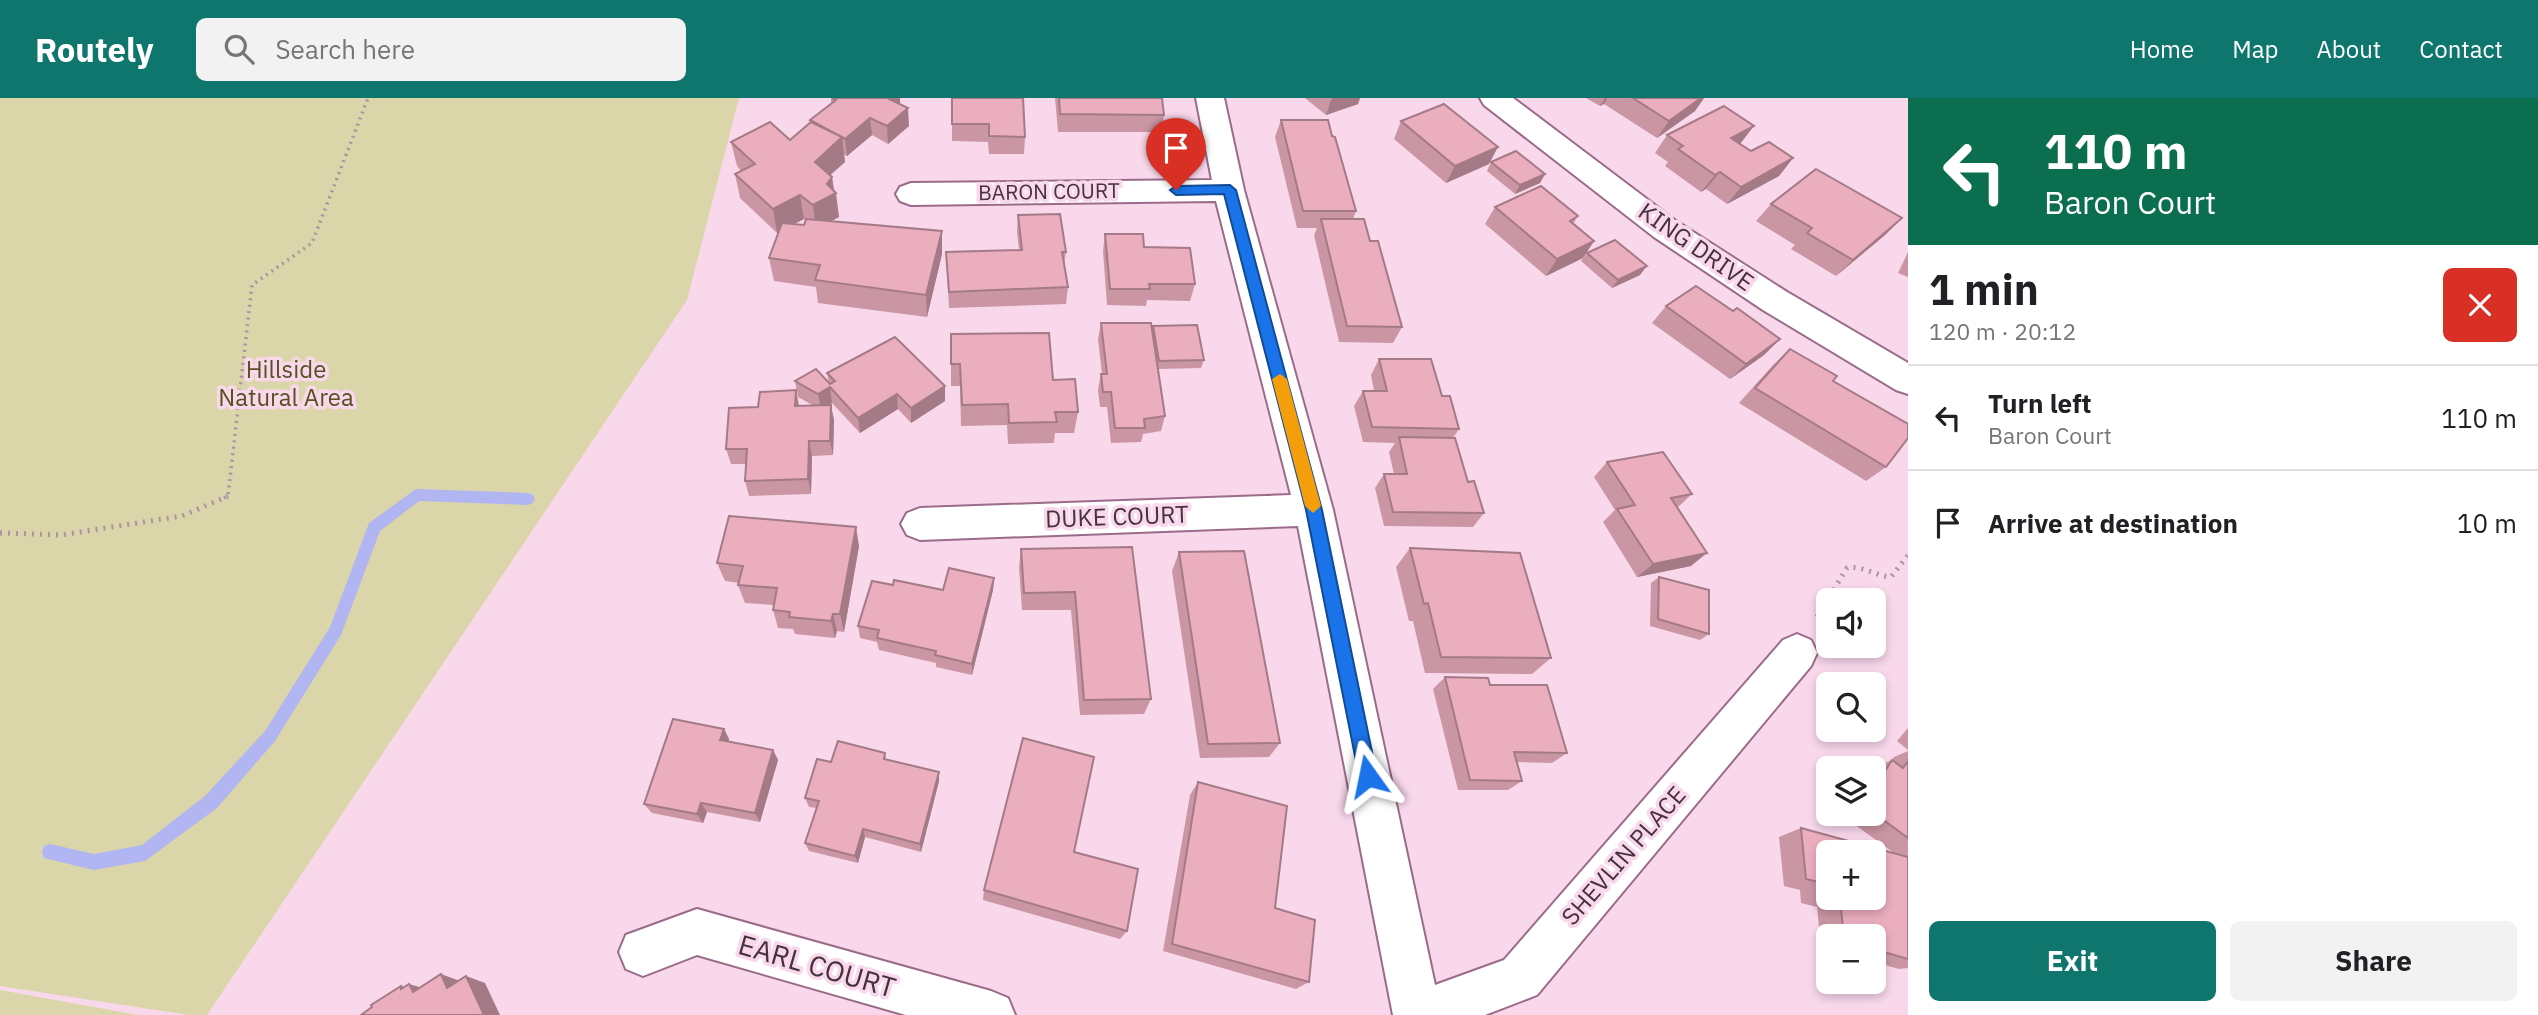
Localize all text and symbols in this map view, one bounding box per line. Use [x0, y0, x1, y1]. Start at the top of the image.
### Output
search box [196, 18, 686, 81]
text: Routely [35, 28, 154, 71]
icon: search [220, 30, 258, 68]
text: Search here [276, 32, 415, 66]
text: Home [2130, 33, 2194, 65]
text: Map [2232, 33, 2278, 65]
text: About [2316, 33, 2381, 65]
text: Contact [2419, 33, 2503, 65]
pin [1146, 118, 1206, 190]
text: 110 m [2044, 119, 2188, 182]
icon: left [1929, 126, 2020, 217]
icon: arrive [1157, 129, 1195, 167]
street label: BARON COURT [978, 176, 1120, 206]
text: Baron Court [2044, 181, 2216, 223]
street label: KING DRIVE [1633, 195, 1761, 298]
text: 1 min [1929, 262, 2039, 317]
button: close [2443, 268, 2517, 342]
text: 120 m · 20:12 [1929, 316, 2076, 346]
park label: Hillside Natural Area [218, 353, 354, 413]
text: Turn left [1988, 386, 2091, 420]
icon: left [1929, 399, 1967, 437]
text: 110 m [2441, 401, 2517, 435]
text: Baron Court [1988, 420, 2112, 450]
street label: DUKE COURT [1045, 497, 1190, 534]
icon: arrive [1929, 504, 1967, 542]
text: Arrive at destination [1988, 506, 2238, 540]
text: 10 m [2457, 506, 2517, 540]
map controls [1816, 588, 1886, 994]
button: sound [1816, 588, 1886, 658]
button: search [1816, 672, 1886, 742]
position arrow [1331, 739, 1405, 813]
button: layers [1816, 756, 1886, 826]
street label: SHEVLIN PLACE [1554, 779, 1693, 932]
button: + [1816, 840, 1886, 910]
button: Exit [1929, 921, 2216, 1001]
button: Share [2230, 921, 2517, 1001]
button: − [1816, 924, 1886, 994]
street label: EARL COURT [734, 925, 900, 1006]

